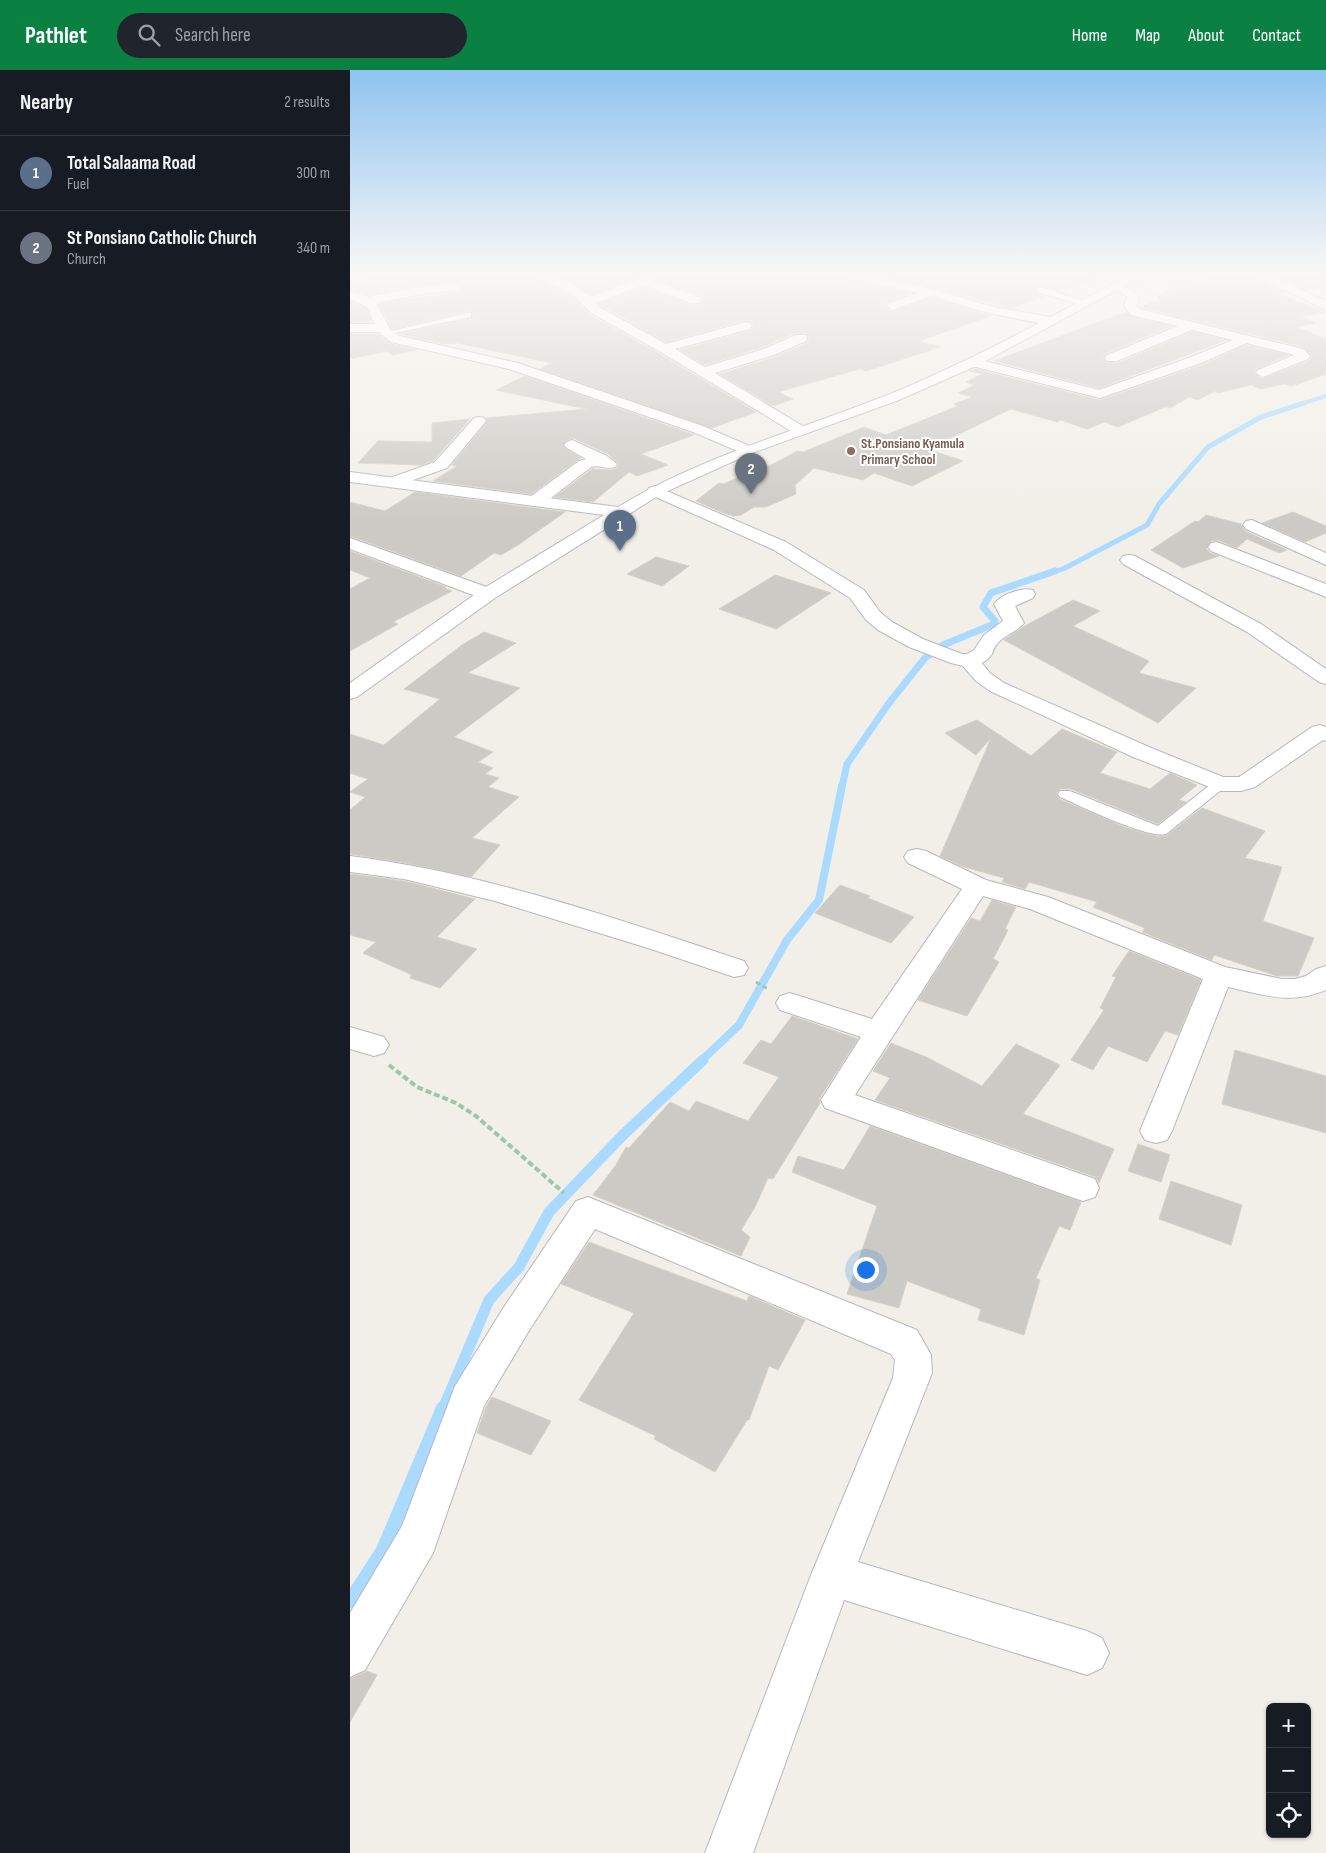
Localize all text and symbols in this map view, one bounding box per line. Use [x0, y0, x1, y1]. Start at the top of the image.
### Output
search box [117, 13, 467, 58]
text: Pathlet [25, 21, 87, 50]
icon: search [135, 21, 163, 49]
text: Search here [175, 24, 251, 47]
text: Home [1072, 25, 1107, 46]
text: Map [1135, 25, 1160, 46]
text: About [1188, 25, 1224, 46]
text: Contact [1252, 25, 1301, 46]
text: Nearby [20, 90, 73, 115]
text: 2 results [284, 93, 330, 112]
text: Total Salaama Road [67, 152, 196, 175]
text: 1 [33, 164, 39, 183]
text: 300 m [296, 164, 330, 183]
text: Fuel [67, 175, 89, 194]
text: St Ponsiano Catholic Church [67, 227, 257, 250]
text: 2 [32, 239, 40, 258]
text: 340 m [297, 239, 330, 258]
text: Church [67, 250, 106, 269]
place label: St.Ponsiano Kyamula Primary School [861, 435, 964, 468]
marker: St.Ponsiano Kyamula Primary School [845, 445, 857, 457]
pin: 2 [735, 453, 767, 494]
pin: 1 [604, 510, 636, 551]
your location [853, 1257, 879, 1283]
map controls [1266, 1703, 1311, 1838]
button: + [1266, 1703, 1311, 1748]
button: − [1266, 1748, 1311, 1793]
button: locate [1266, 1793, 1311, 1838]

